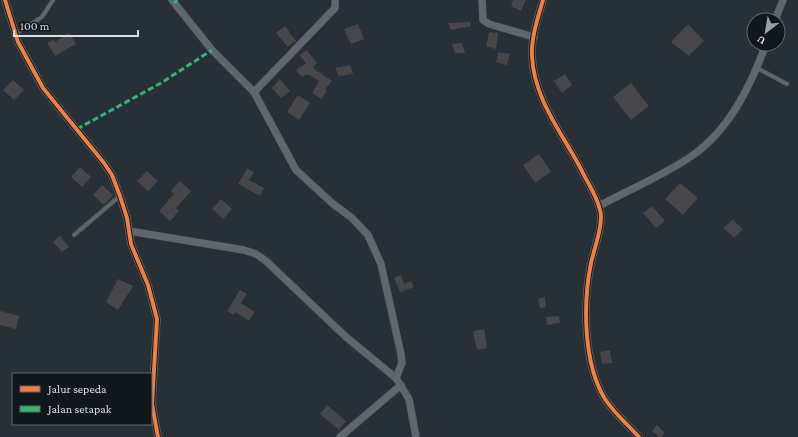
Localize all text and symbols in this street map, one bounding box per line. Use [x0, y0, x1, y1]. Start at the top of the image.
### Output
scale bar [14, 12, 138, 38]
north arrow [746, 12, 786, 52]
text: 100 m [20, 19, 50, 33]
text: U [754, 33, 767, 48]
legend [12, 373, 152, 425]
text: Jalur sepeda [47, 382, 107, 396]
text: Jalan setapak [47, 402, 112, 416]

